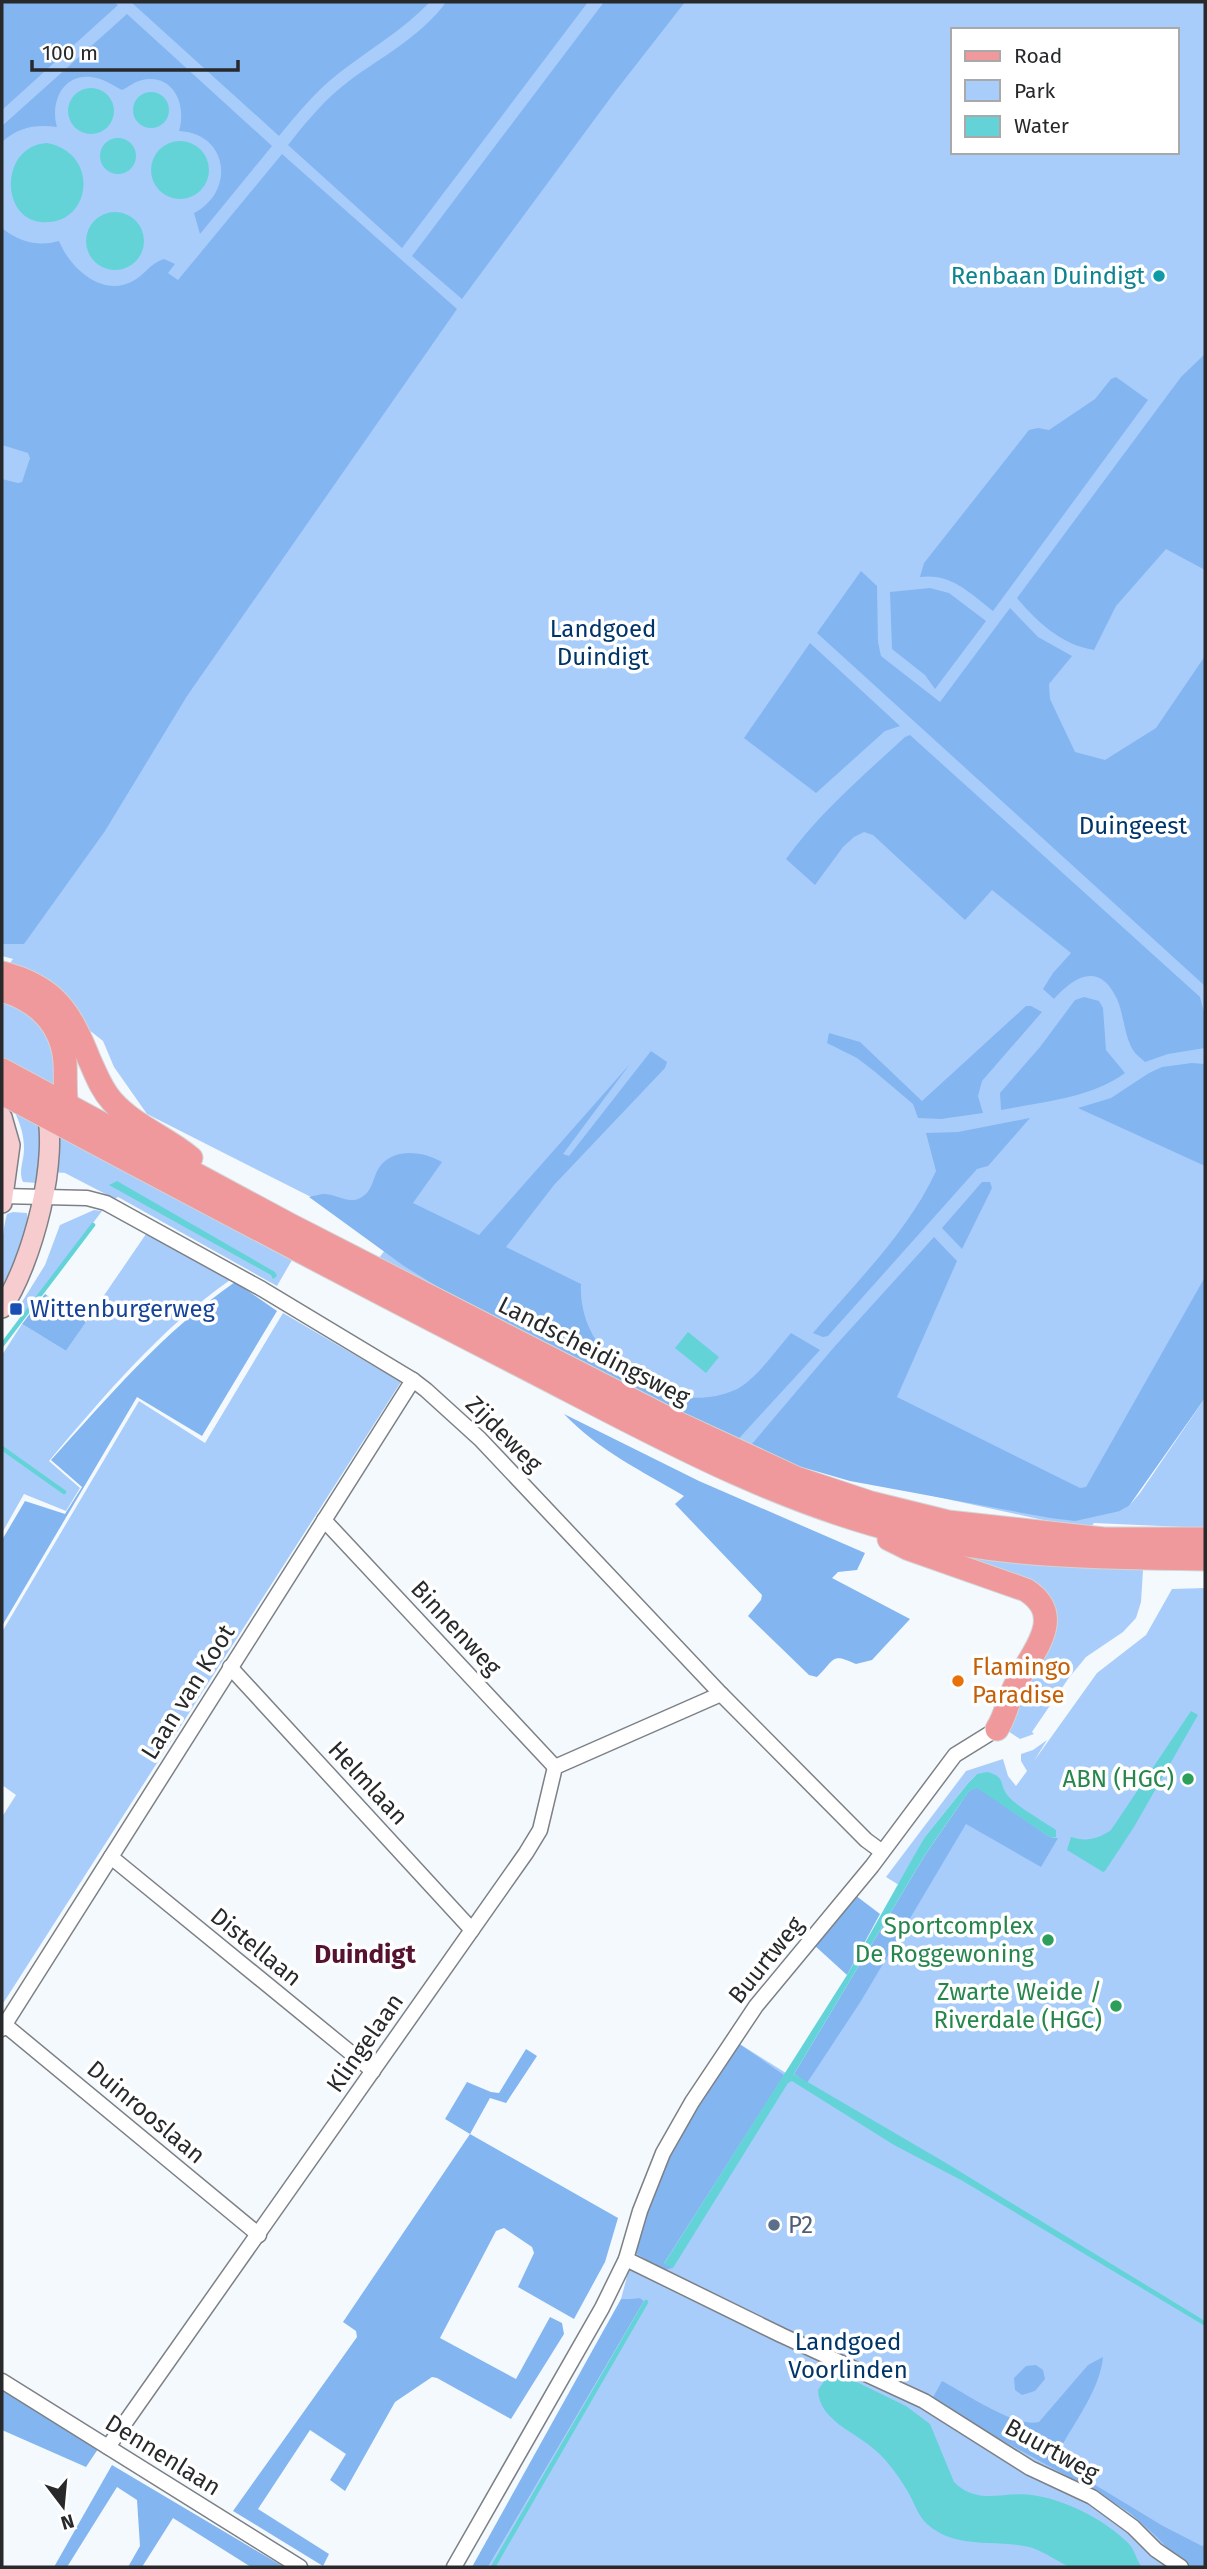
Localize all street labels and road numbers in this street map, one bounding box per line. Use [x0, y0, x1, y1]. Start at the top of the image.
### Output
street label: Landscheidingsweg [494, 1291, 695, 1412]
street label: Zijdeweg [460, 1390, 548, 1478]
street label: Binnenweg [405, 1575, 507, 1682]
street label: Laan van Koot [135, 1619, 241, 1765]
street label: Helmlaan [322, 1735, 414, 1831]
street label: Distellaan [205, 1902, 307, 1992]
street label: Buurtweg [723, 1911, 810, 2009]
street label: Klingelaan [321, 1988, 409, 2098]
street label: Duinrooslaan [81, 2055, 211, 2169]
street label: Dennenlaan [100, 2408, 226, 2502]
street label: Buurtweg [1000, 2413, 1104, 2488]

